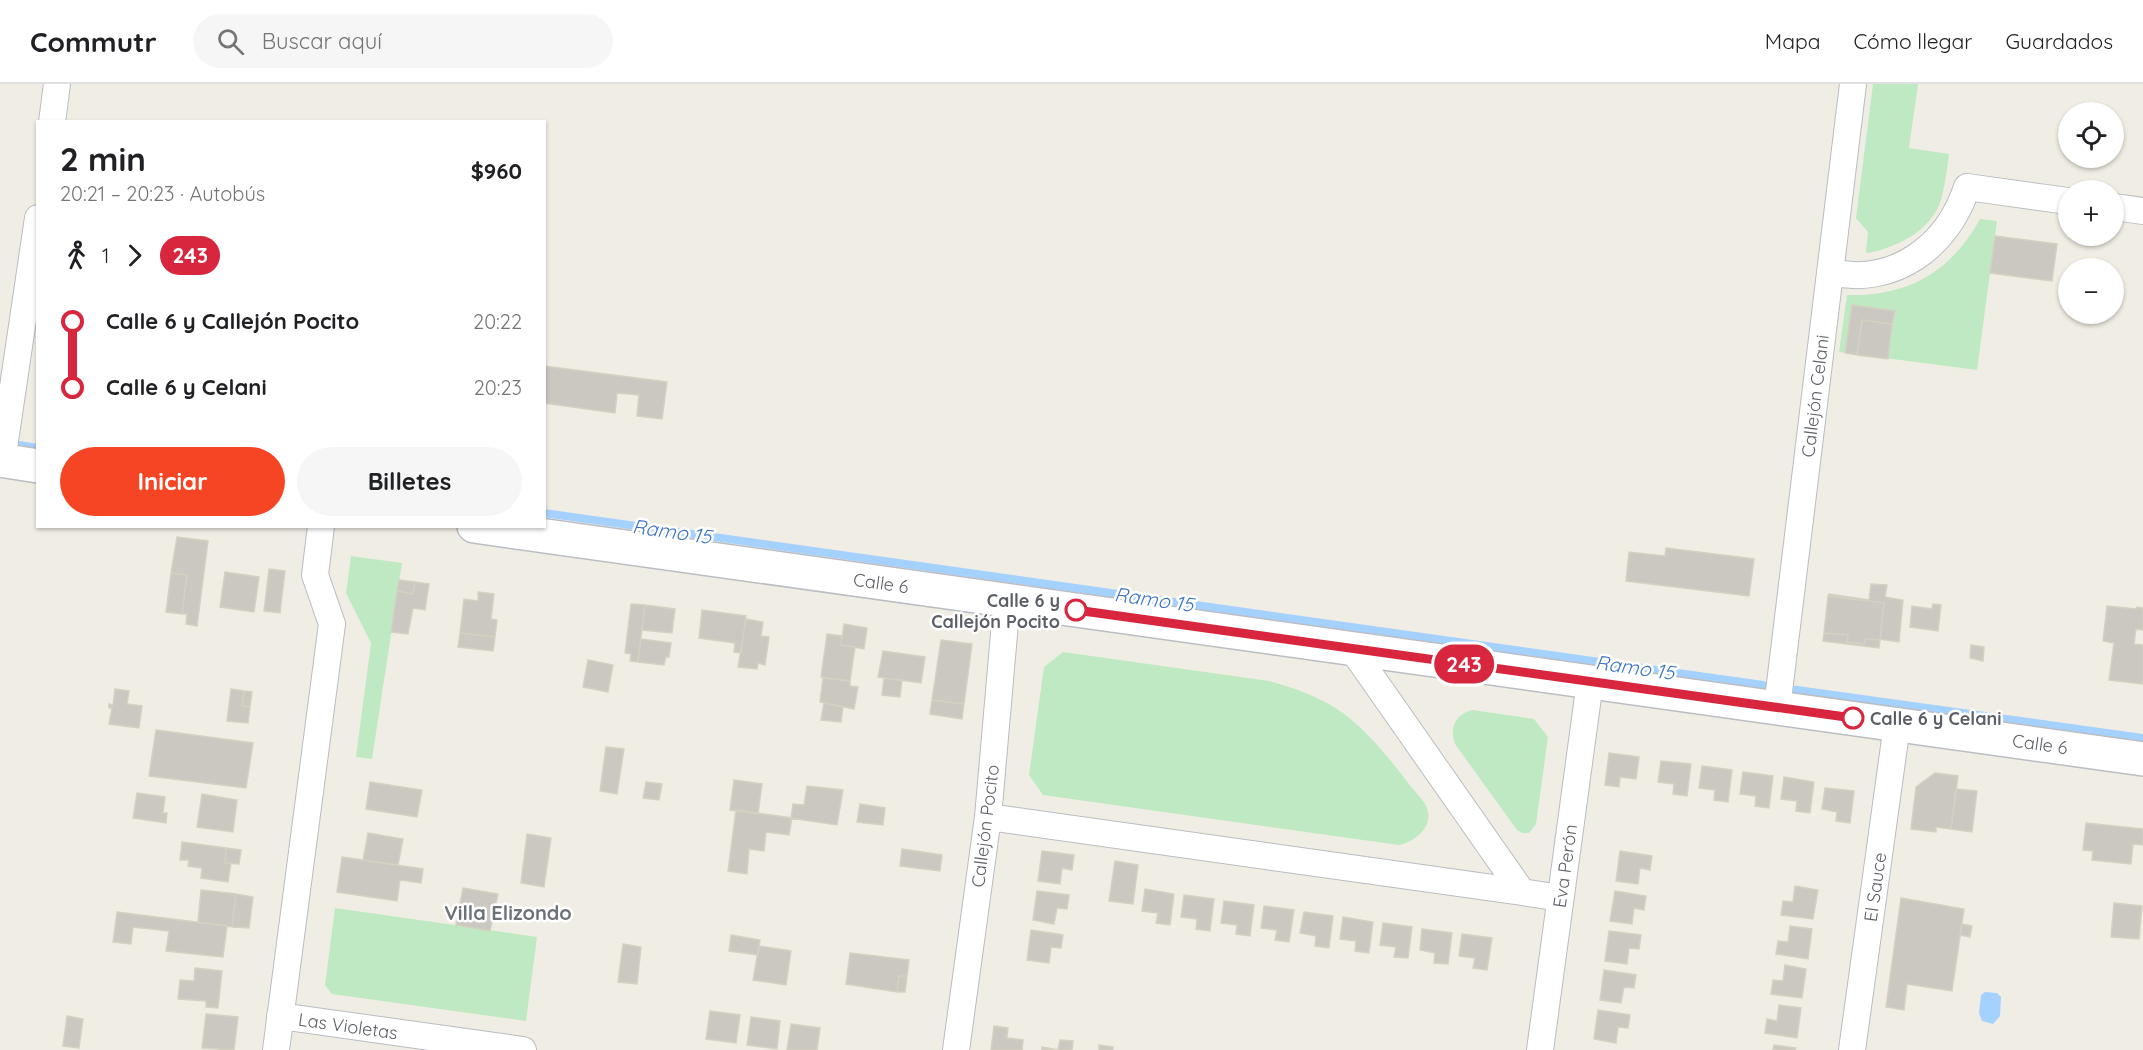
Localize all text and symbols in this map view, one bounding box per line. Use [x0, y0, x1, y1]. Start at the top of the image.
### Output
search box [193, 14, 613, 68]
text: Commutr [30, 24, 157, 59]
icon: search [214, 25, 247, 58]
text: Buscar aquí [262, 27, 382, 55]
text: Mapa [1765, 28, 1820, 54]
text: Cómo llegar [1853, 28, 1972, 54]
text: Guardados [2005, 28, 2113, 54]
map controls [2058, 102, 2124, 324]
button: locate [2058, 102, 2124, 168]
text: 2 min [60, 138, 146, 179]
text: $960 [471, 157, 522, 185]
button: + [2058, 180, 2124, 246]
text: 20:21 – 20:23 · Autobús [60, 181, 265, 206]
icon: walk [60, 239, 93, 272]
icon: forward [118, 239, 151, 272]
text: 243 [172, 242, 208, 268]
text: 1 [102, 243, 109, 268]
button: − [2058, 258, 2124, 324]
text: Calle 6 y Callejón Pocito [106, 307, 359, 335]
text: 20:22 [473, 309, 522, 334]
street label: Callejón Celani [1796, 333, 1834, 459]
text: Calle 6 y Celani [106, 373, 267, 401]
text: 20:23 [474, 375, 522, 400]
button: Iniciar [60, 447, 285, 516]
button: Billetes [297, 447, 522, 516]
water label: Ramo 15 [631, 513, 715, 549]
street label: Calle 6 [852, 568, 910, 598]
water label: Ramo 15 [1113, 581, 1197, 617]
place label: Calle 6 y Callejón Pocito [931, 589, 1060, 633]
marker: Calle 6 y Callejón Pocito [1065, 599, 1087, 621]
line badge: 243 [1430, 644, 1498, 684]
water label: Ramo 15 [1594, 649, 1678, 685]
text: 243 [1446, 651, 1482, 677]
marker: Calle 6 y Celani [1842, 707, 1864, 729]
place label: Calle 6 y Celani [1870, 707, 2001, 730]
street label: Calle 6 [2011, 729, 2069, 759]
street label: Callejón Pocito [966, 763, 1004, 889]
street label: Eva Perón [1548, 823, 1582, 909]
street label: El Sauce [1859, 851, 1891, 923]
district label: Villa Elizondo [444, 900, 572, 925]
street label: Las Violetas [297, 1008, 399, 1044]

